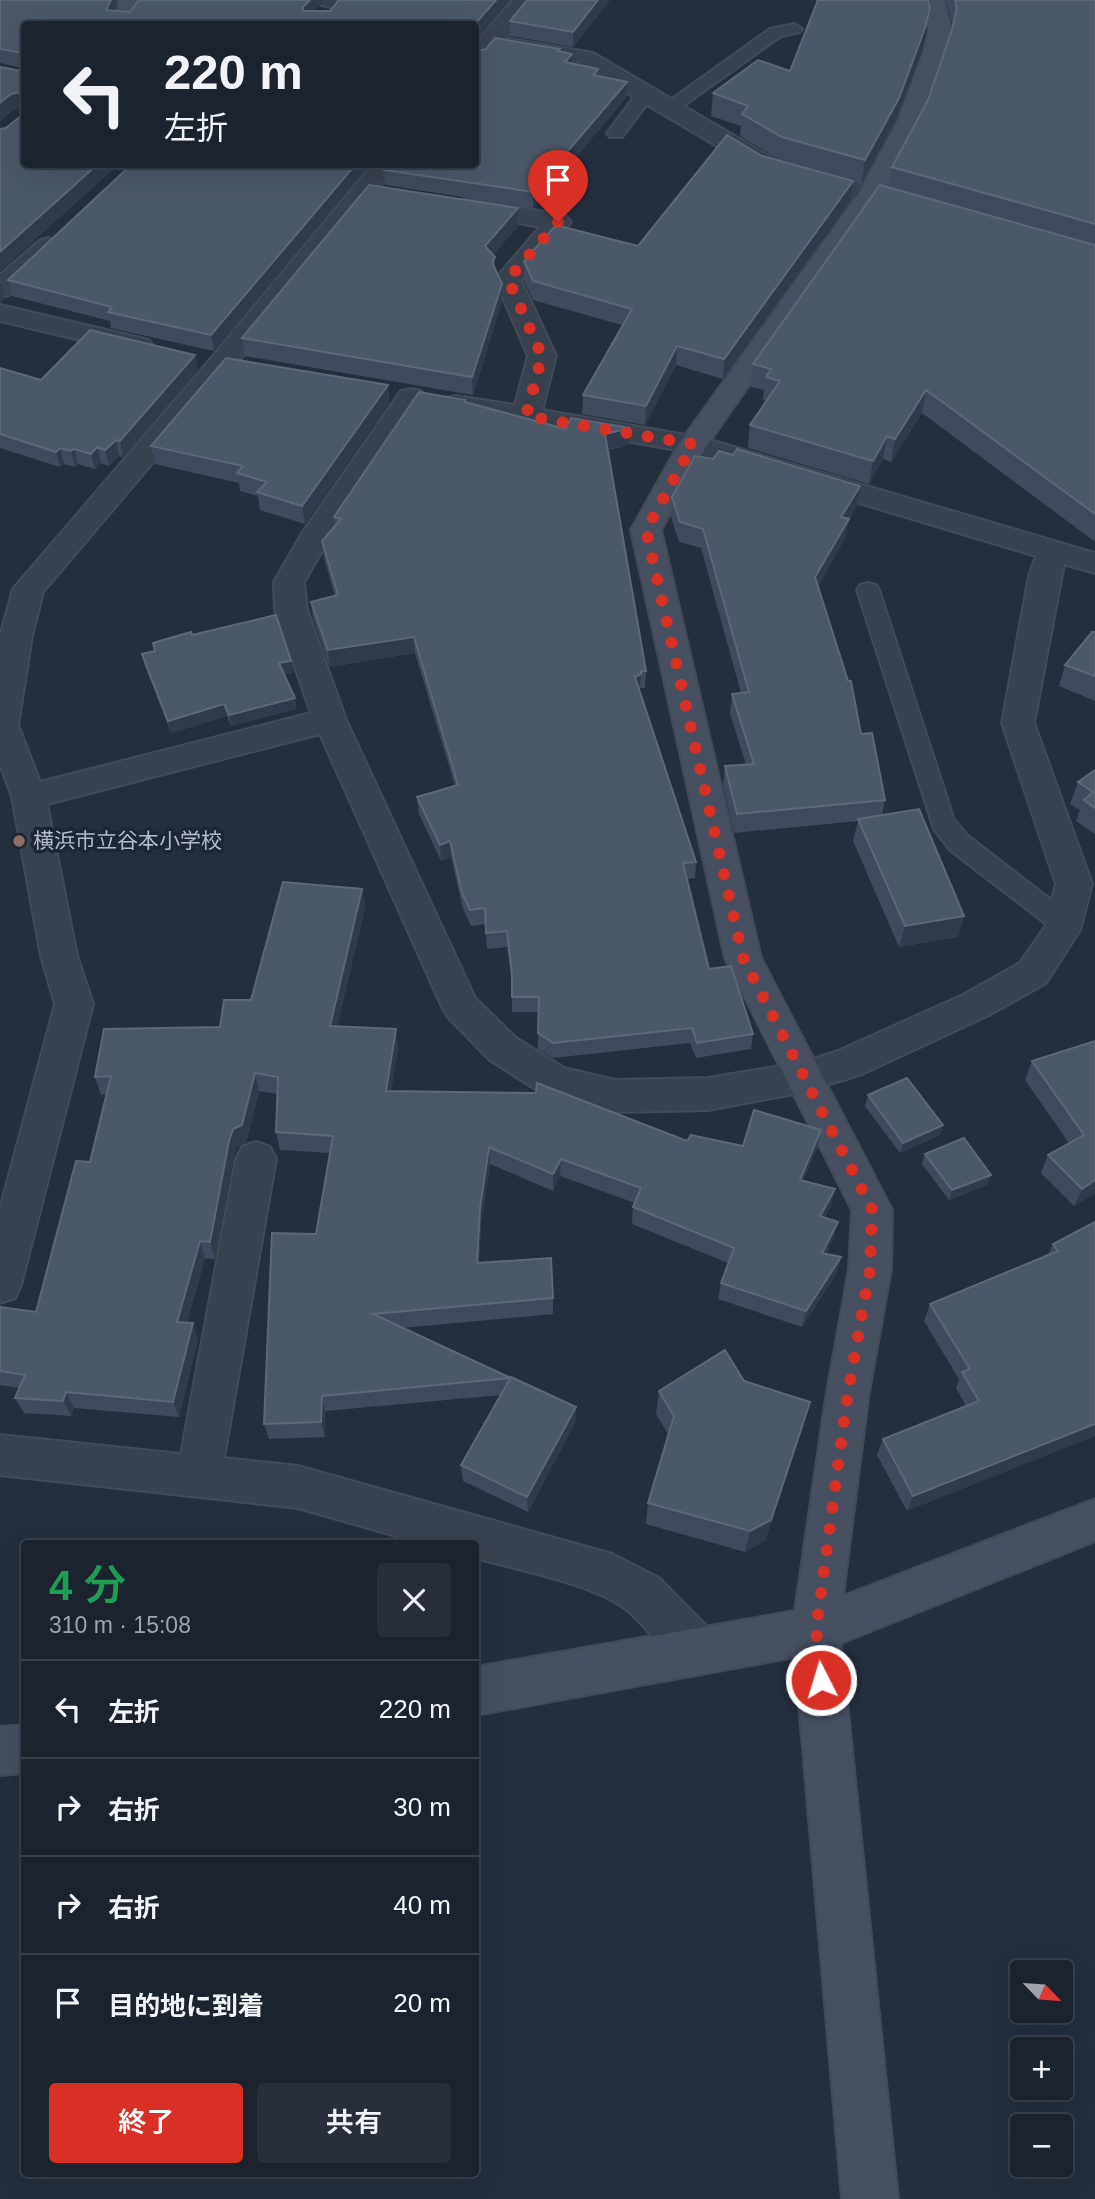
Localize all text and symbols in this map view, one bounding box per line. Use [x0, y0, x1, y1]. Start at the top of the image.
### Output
text: 220 m [164, 45, 303, 99]
icon: left [49, 49, 140, 140]
text: 左折 [164, 110, 228, 146]
pin [528, 150, 588, 222]
icon: arrive [539, 161, 577, 199]
place label: 横浜市立谷本小学校 [33, 829, 222, 852]
marker: 横浜市立谷本小学校 [11, 833, 27, 849]
text: 4 分 [49, 1562, 126, 1609]
button: close [377, 1563, 451, 1637]
text: 310 m · 15:08 [49, 1612, 191, 1638]
position arrow [784, 1643, 858, 1717]
icon: left [49, 1690, 87, 1728]
text: 220 m [379, 1694, 451, 1724]
text: 左折 [108, 1697, 160, 1727]
icon: right [49, 1788, 87, 1826]
text: 30 m [393, 1792, 451, 1822]
text: 右折 [108, 1795, 160, 1825]
icon: right [49, 1886, 87, 1924]
text: 40 m [393, 1890, 451, 1920]
text: 右折 [108, 1893, 160, 1923]
north arrow [1010, 1960, 1073, 2023]
map controls [1010, 1960, 1073, 2177]
icon: arrive [49, 1984, 87, 2022]
text: 20 m [393, 1988, 451, 2018]
text: 目的地に到着 [108, 1991, 264, 2021]
button: + [1010, 2037, 1073, 2100]
button: 終了 [49, 2083, 243, 2163]
button: 共有 [257, 2083, 451, 2163]
button: − [1010, 2114, 1073, 2177]

